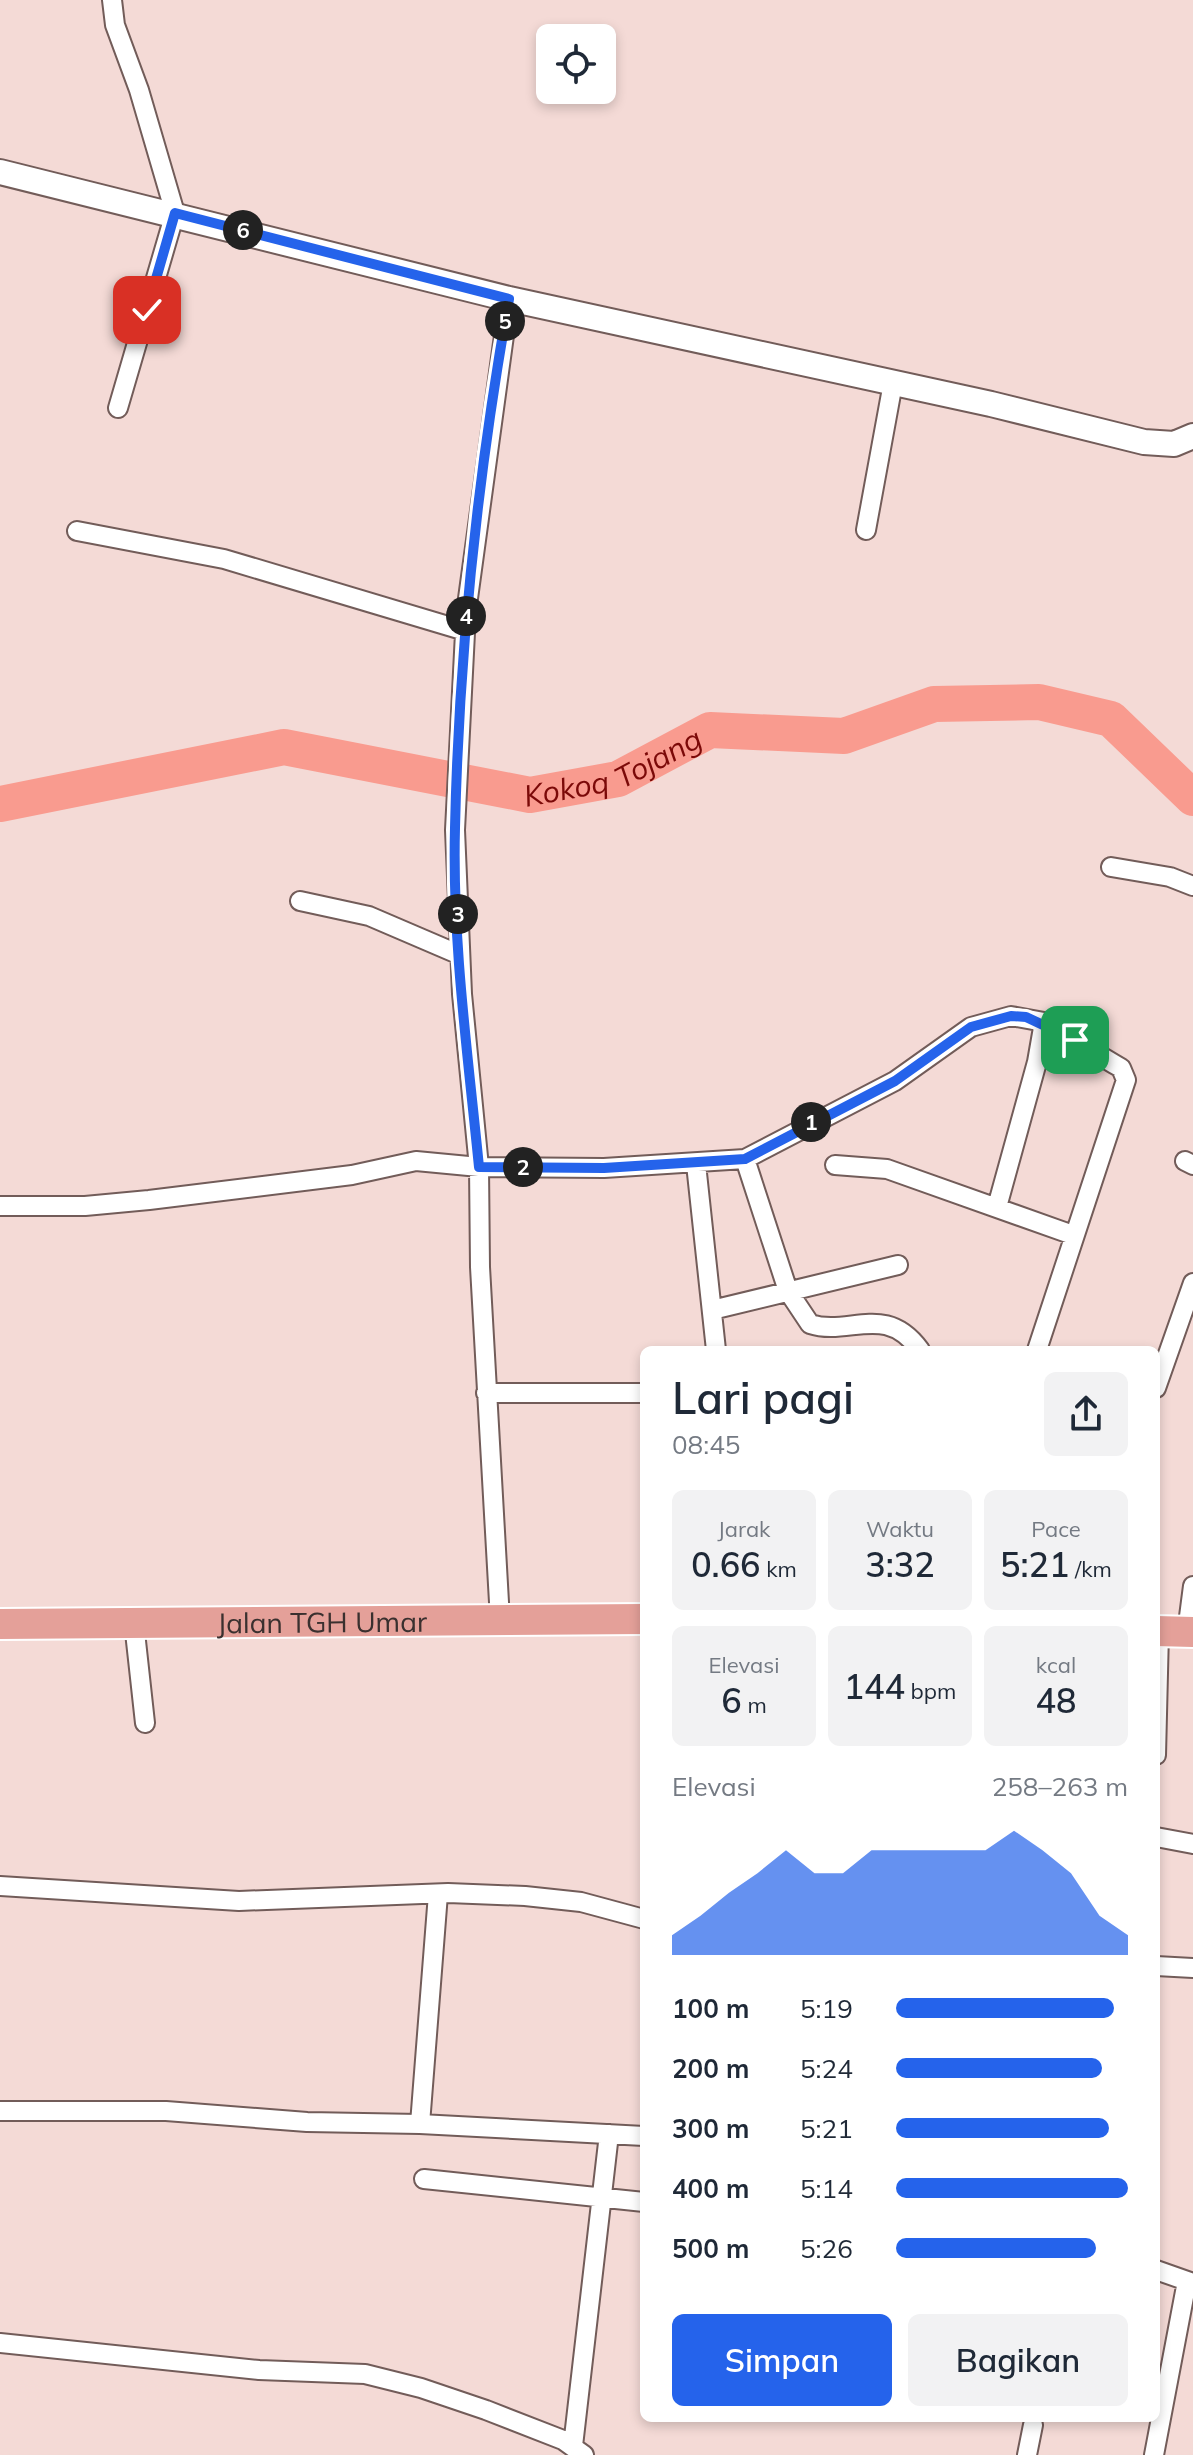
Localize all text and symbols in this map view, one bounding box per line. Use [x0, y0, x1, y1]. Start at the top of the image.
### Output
map controls [536, 24, 616, 104]
button: locate [536, 24, 616, 104]
pin: 6 [223, 210, 263, 250]
text: 6 [236, 216, 250, 244]
pin [113, 276, 181, 344]
icon: check [125, 288, 169, 332]
pin: 5 [485, 301, 525, 341]
text: 5 [498, 307, 512, 335]
pin: 4 [446, 596, 486, 636]
text: 4 [459, 602, 473, 630]
water label: Kokoq Tojang [521, 719, 708, 815]
pin: 3 [438, 894, 478, 934]
text: 3 [451, 900, 465, 928]
pin [1041, 1006, 1109, 1074]
icon: arrive [1053, 1018, 1097, 1062]
pin: 1 [791, 1102, 831, 1142]
text: 1 [804, 1108, 818, 1136]
pin: 2 [503, 1147, 543, 1187]
text: 2 [516, 1153, 530, 1181]
text: Lari pagi [672, 1370, 854, 1425]
button: share [1044, 1372, 1128, 1456]
text: 08:45 [672, 1428, 740, 1461]
text: Jarak [718, 1515, 770, 1543]
text: Waktu [866, 1515, 934, 1543]
text: Pace [1031, 1515, 1081, 1543]
text: 0.66 [691, 1543, 760, 1586]
text: 3:32 [865, 1543, 935, 1586]
text: 5:21 [1000, 1543, 1069, 1586]
text: km [760, 1555, 797, 1583]
text: /km [1069, 1555, 1112, 1583]
street label: Jalan TGH Umar [217, 1603, 428, 1640]
text: Elevasi [709, 1651, 779, 1679]
text: kcal [1036, 1651, 1076, 1679]
text: 144 [844, 1665, 905, 1708]
text: bpm [905, 1677, 956, 1705]
text: 6 [721, 1679, 742, 1722]
text: 48 [1036, 1679, 1076, 1722]
text: m [742, 1691, 767, 1719]
text: Elevasi [672, 1770, 756, 1803]
text: 258–263 m [992, 1770, 1128, 1803]
text: 100 m [672, 1992, 749, 2025]
text: 5:19 [800, 1992, 853, 2025]
text: 200 m [672, 2052, 749, 2085]
text: 5:24 [800, 2052, 853, 2085]
text: 300 m [672, 2112, 749, 2145]
text: 5:21 [800, 2112, 853, 2145]
text: 400 m [672, 2172, 749, 2205]
text: 5:14 [800, 2172, 853, 2205]
text: 500 m [672, 2232, 749, 2265]
text: 5:26 [800, 2232, 853, 2265]
button: Simpan [672, 2314, 892, 2406]
button: Bagikan [908, 2314, 1128, 2406]

